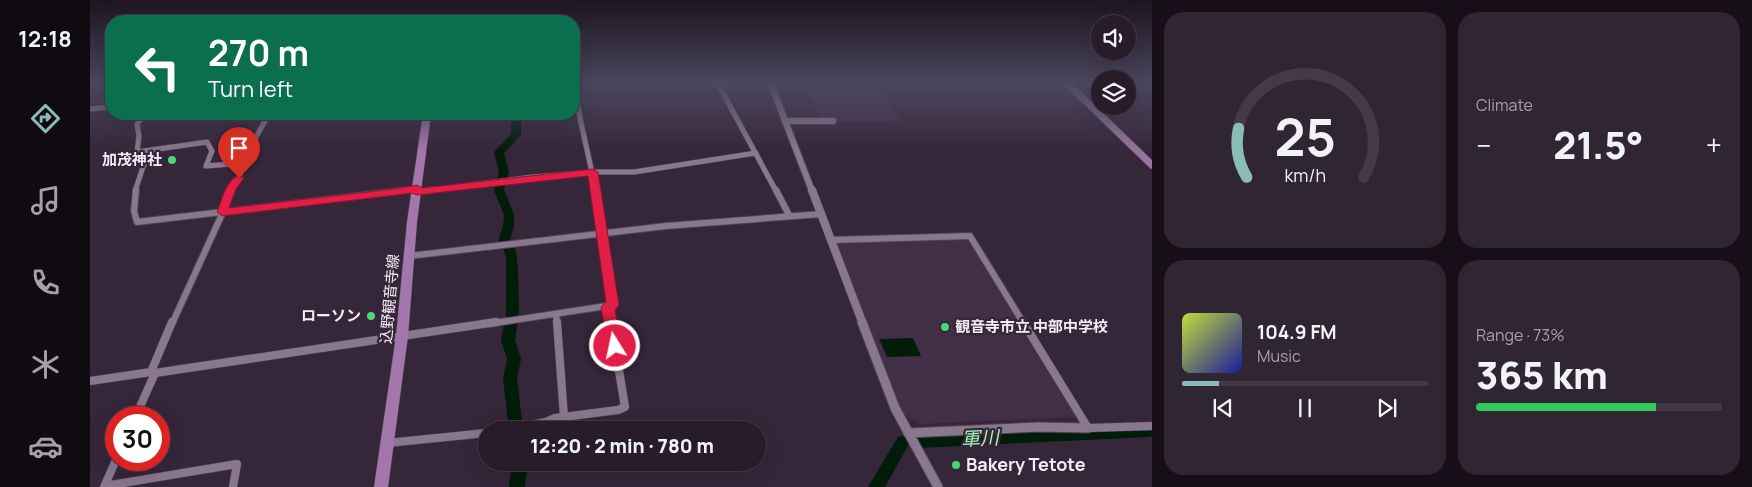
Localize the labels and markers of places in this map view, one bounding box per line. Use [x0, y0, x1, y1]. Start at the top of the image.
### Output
pin [218, 127, 260, 178]
place label: 加茂神社 [102, 149, 162, 170]
marker: 加茂神社 [166, 154, 178, 166]
place label: ローソン [301, 305, 361, 326]
marker: ローソン [365, 310, 377, 322]
place label: 観音寺市立 中部中学校 [955, 316, 1108, 337]
marker: 観音寺市立 中部中学校 [939, 321, 951, 333]
place label: Bakery Tetote [966, 452, 1086, 476]
marker: Bakery Tetote [950, 459, 962, 471]

